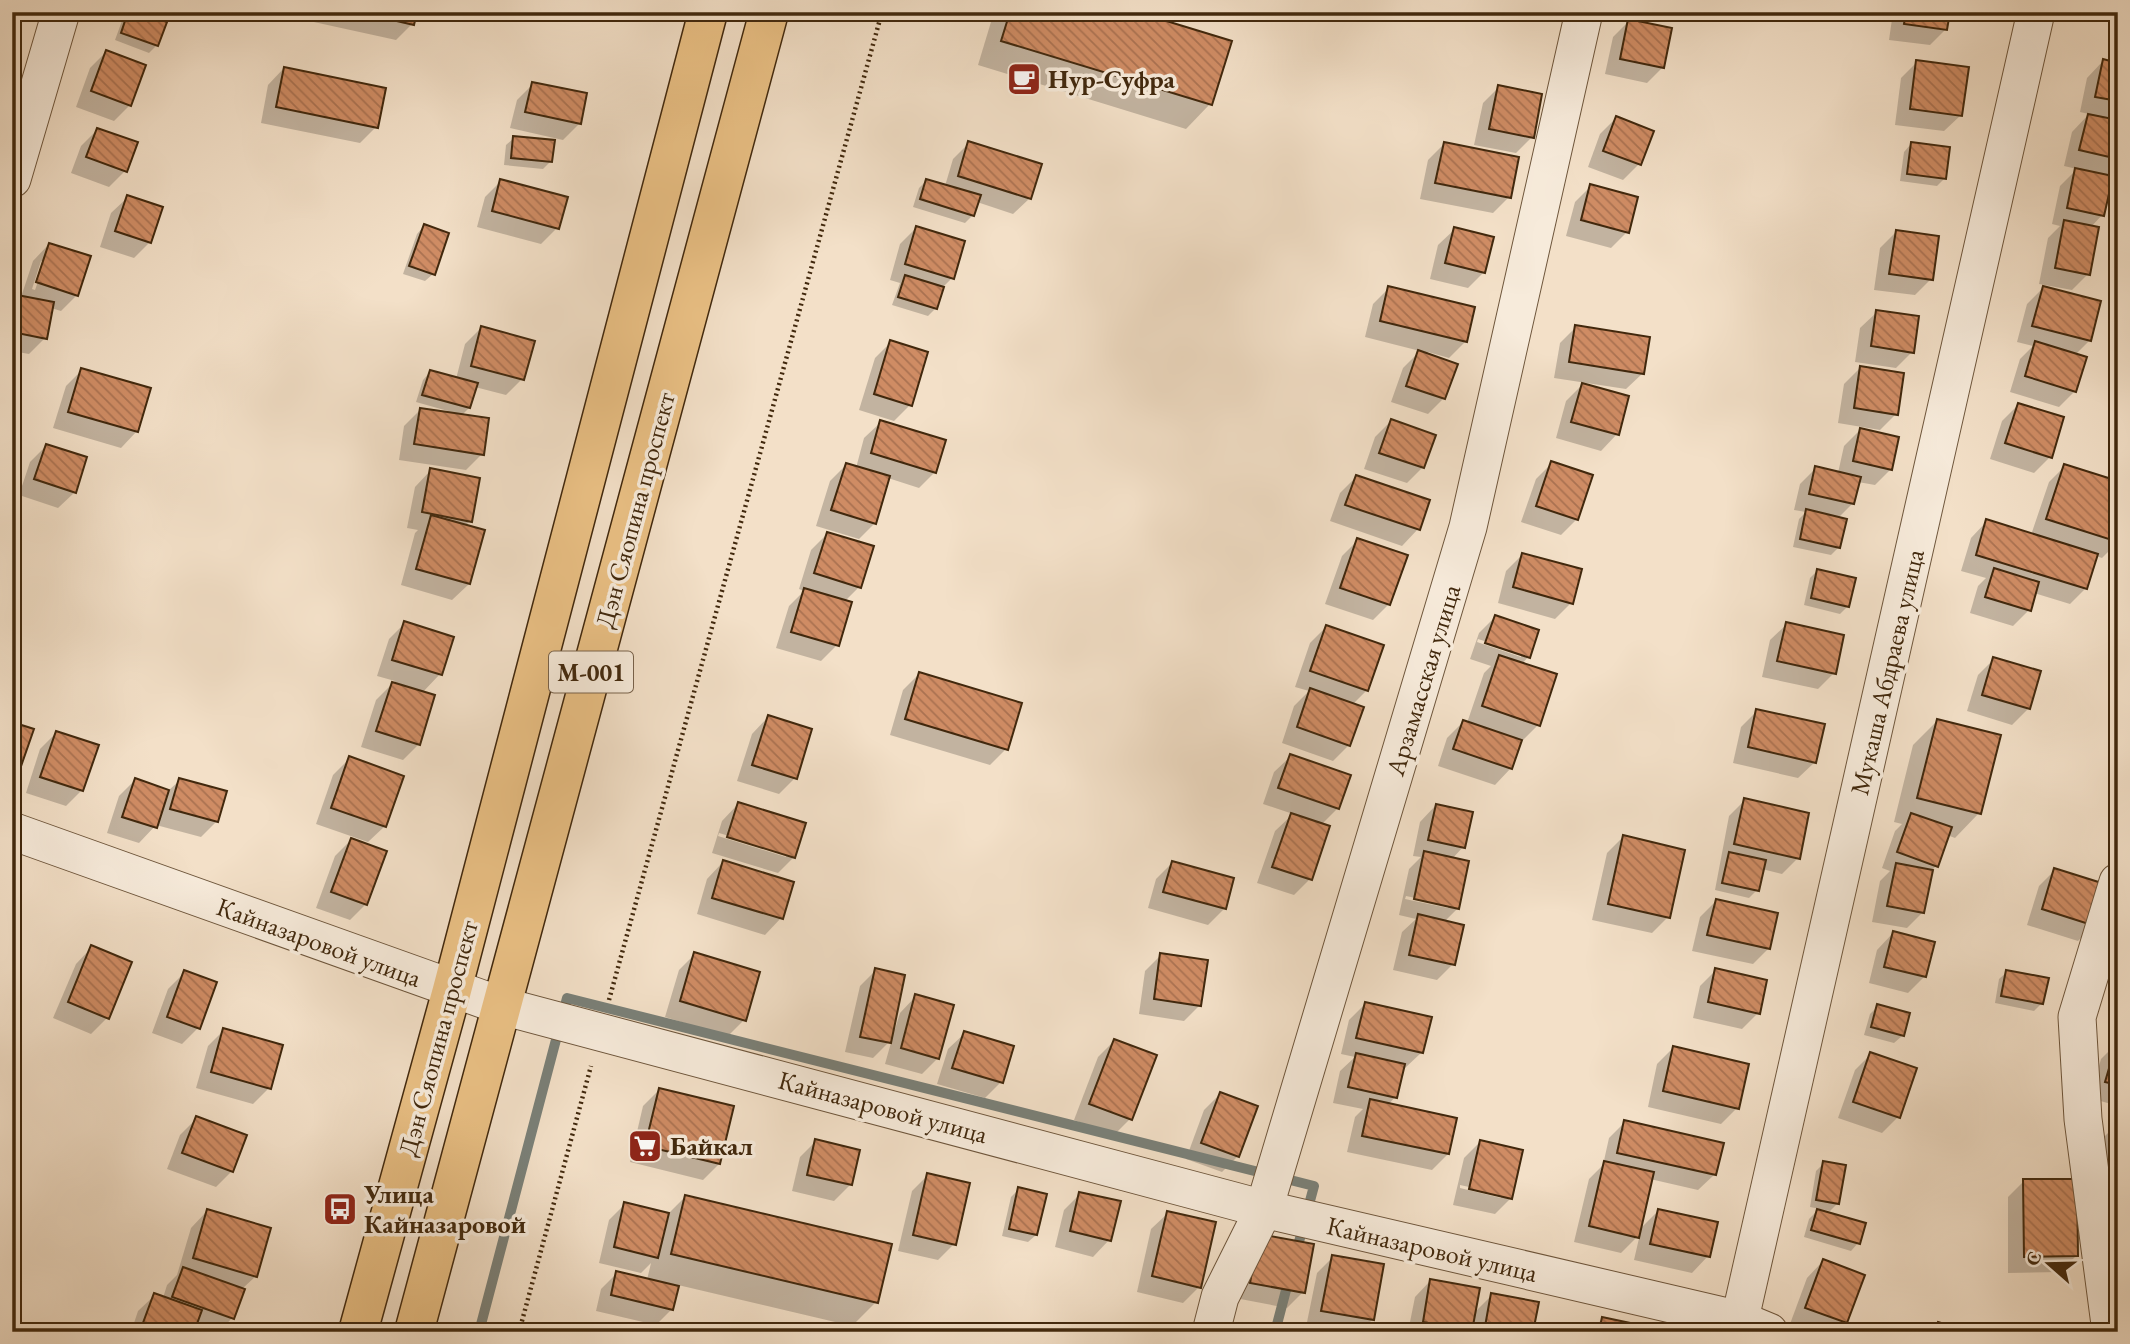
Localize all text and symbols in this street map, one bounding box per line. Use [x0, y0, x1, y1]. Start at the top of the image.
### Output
cafe icon: Нур-Суфра [1005, 60, 1043, 98]
place label: Нур-Суфра [1048, 62, 1176, 96]
street label: Дэн Сяопина проспект [587, 388, 683, 632]
street label: Мукаша Абдраева улица [1842, 545, 1932, 798]
street label: Арзамасская улица [1377, 580, 1468, 781]
road number: M-001 [549, 652, 633, 692]
street label: Кайназаровой улица [212, 889, 426, 995]
street label: Дэн Сяопина проспект [390, 916, 486, 1160]
street label: Кайназаровой улица [775, 1063, 992, 1151]
supermarket icon: Байкал [626, 1127, 664, 1165]
place label: Байкал [670, 1129, 753, 1163]
place label: Улица Кайназаровой [363, 1177, 526, 1241]
bus stop icon: Улица Кайназаровой [321, 1190, 359, 1228]
street label: Кайназаровой улица [1323, 1208, 1541, 1290]
north arrow [2014, 1228, 2084, 1298]
text: С [2019, 1248, 2048, 1269]

